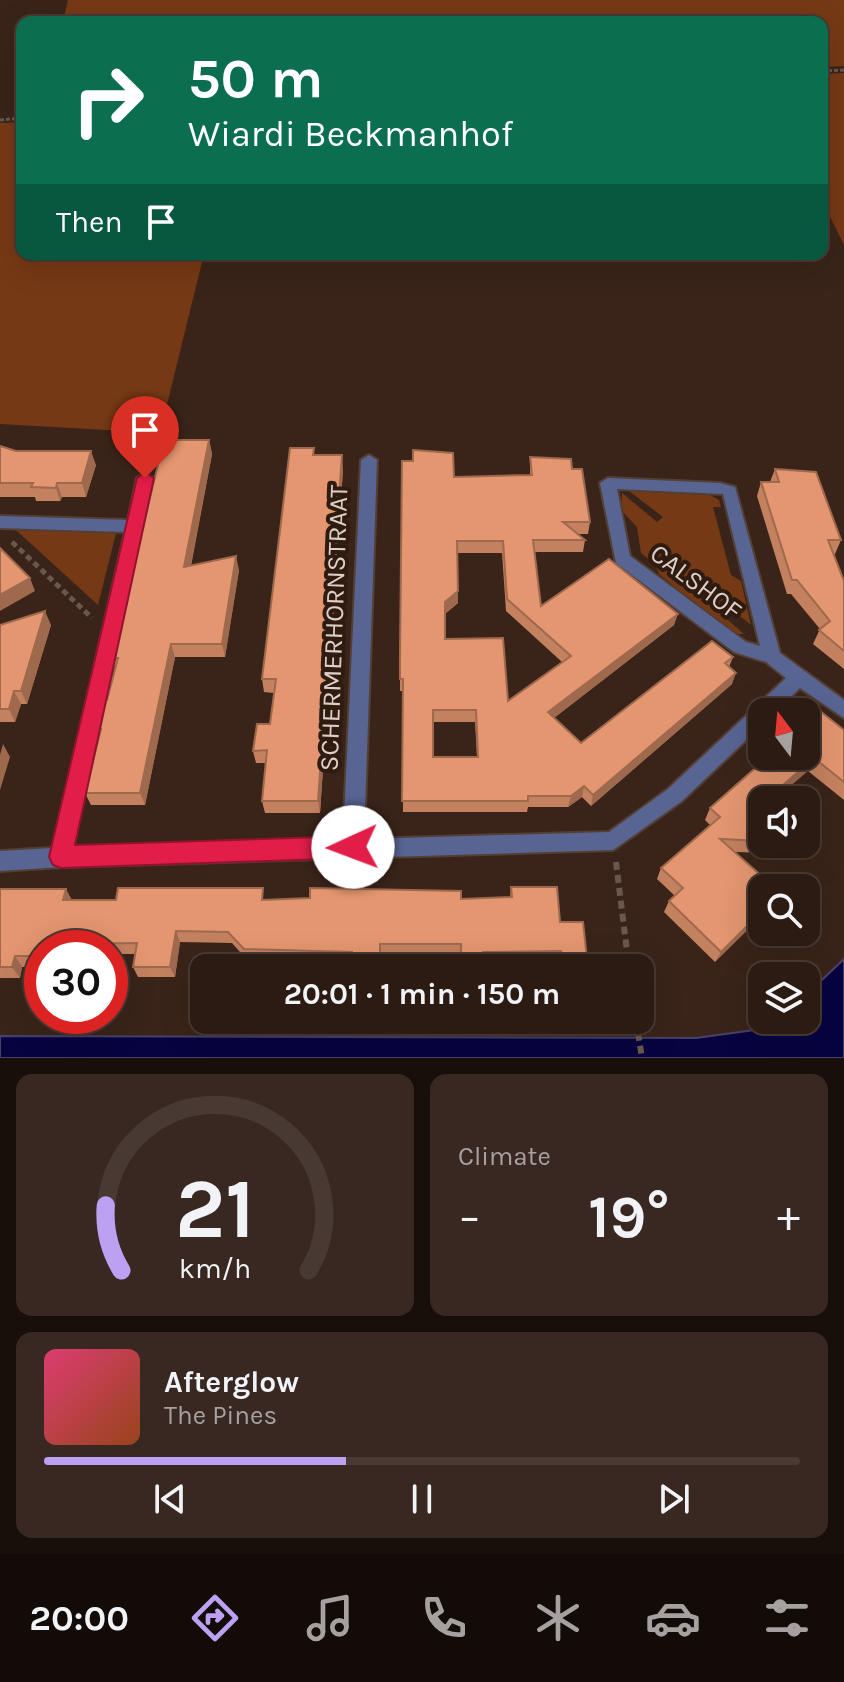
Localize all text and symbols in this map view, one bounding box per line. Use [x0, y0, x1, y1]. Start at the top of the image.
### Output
text: 50 m [188, 46, 323, 111]
icon: right [56, 48, 160, 152]
text: Wiardi Beckmanhof [188, 113, 513, 155]
icon: arrive [139, 200, 183, 244]
text: Then [56, 204, 123, 240]
pin [111, 396, 179, 478]
icon: arrive [123, 408, 167, 452]
street label: SCHERMERHORNSTRAAT [314, 484, 354, 772]
street label: CALSHOF [644, 538, 748, 626]
north arrow [748, 698, 820, 770]
map controls [748, 698, 820, 1034]
button: sound [748, 786, 820, 858]
position arrow [311, 805, 395, 889]
button: search [748, 874, 820, 946]
speed limit sign: 30 [24, 930, 128, 1034]
button: layers [748, 962, 820, 1034]
text: 20:01 · 1 min · 150 m [284, 976, 560, 1012]
text: Climate [458, 1141, 551, 1172]
text: 21 [175, 1161, 255, 1258]
text: 19° [588, 1182, 670, 1252]
text: − [458, 1191, 481, 1242]
text: + [777, 1191, 800, 1242]
text: km/h [179, 1252, 251, 1285]
text: Afterglow [164, 1364, 299, 1400]
text: The Pines [164, 1400, 277, 1431]
icon: previous [148, 1477, 192, 1521]
icon: pause [400, 1477, 444, 1521]
icon: next [652, 1477, 696, 1521]
icon: directions [187, 1590, 243, 1646]
icon: music [302, 1590, 358, 1646]
icon: phone [416, 1590, 472, 1646]
icon: climate [530, 1590, 586, 1646]
icon: car [645, 1590, 701, 1646]
icon: filters [759, 1590, 815, 1646]
text: 20:00 [29, 1597, 129, 1639]

